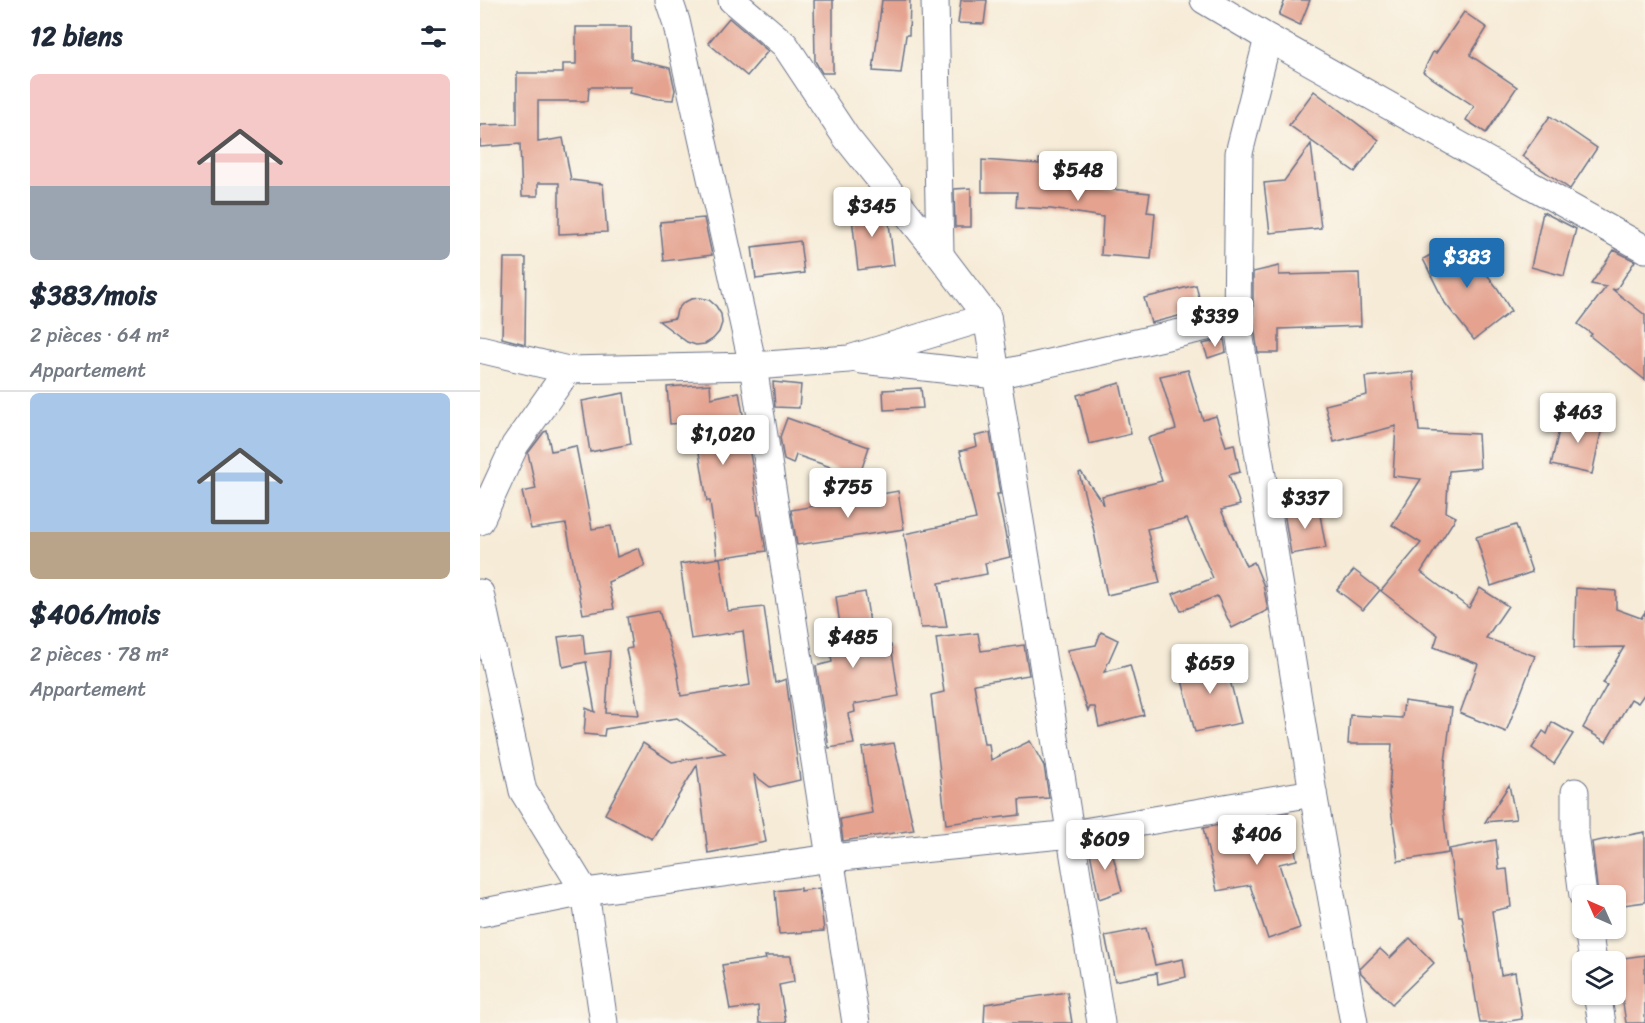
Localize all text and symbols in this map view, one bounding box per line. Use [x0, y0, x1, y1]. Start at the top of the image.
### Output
text: 12 biens [30, 13, 122, 59]
icon: filters [417, 20, 450, 53]
icon: home [186, 113, 294, 221]
pin: $548 [1042, 151, 1114, 202]
text: $548 [1053, 153, 1103, 188]
pin: $345 [836, 187, 908, 238]
text: $345 [847, 189, 897, 224]
pin: $383 [1431, 238, 1503, 289]
text: $383 [1443, 240, 1491, 275]
text: $383/mois [30, 272, 157, 318]
pin: $339 [1179, 297, 1251, 348]
text: $339 [1191, 299, 1239, 334]
text: 2 pièces · 64 m² [30, 318, 170, 353]
text: Appartement [30, 353, 146, 388]
pin: $463 [1542, 393, 1614, 444]
text: $463 [1554, 395, 1602, 430]
pin: $1,020 [674, 415, 772, 466]
text: $1,020 [691, 417, 755, 452]
icon: home [186, 432, 294, 540]
pin: $755 [812, 468, 884, 519]
text: $755 [823, 470, 873, 505]
pin: $337 [1269, 479, 1341, 530]
text: $337 [1282, 481, 1328, 516]
text: $406/mois [30, 591, 160, 637]
pin: $485 [817, 618, 889, 669]
text: $485 [828, 620, 878, 655]
text: 2 pièces · 78 m² [30, 637, 169, 672]
pin: $659 [1174, 644, 1246, 695]
text: $659 [1185, 646, 1235, 681]
text: Appartement [30, 672, 146, 707]
pin: $406 [1221, 815, 1293, 866]
text: $406 [1232, 817, 1282, 852]
pin: $609 [1069, 820, 1141, 871]
text: $609 [1080, 822, 1130, 857]
north arrow [1572, 885, 1626, 939]
map controls [1572, 885, 1626, 1005]
button: layers [1572, 951, 1626, 1005]

